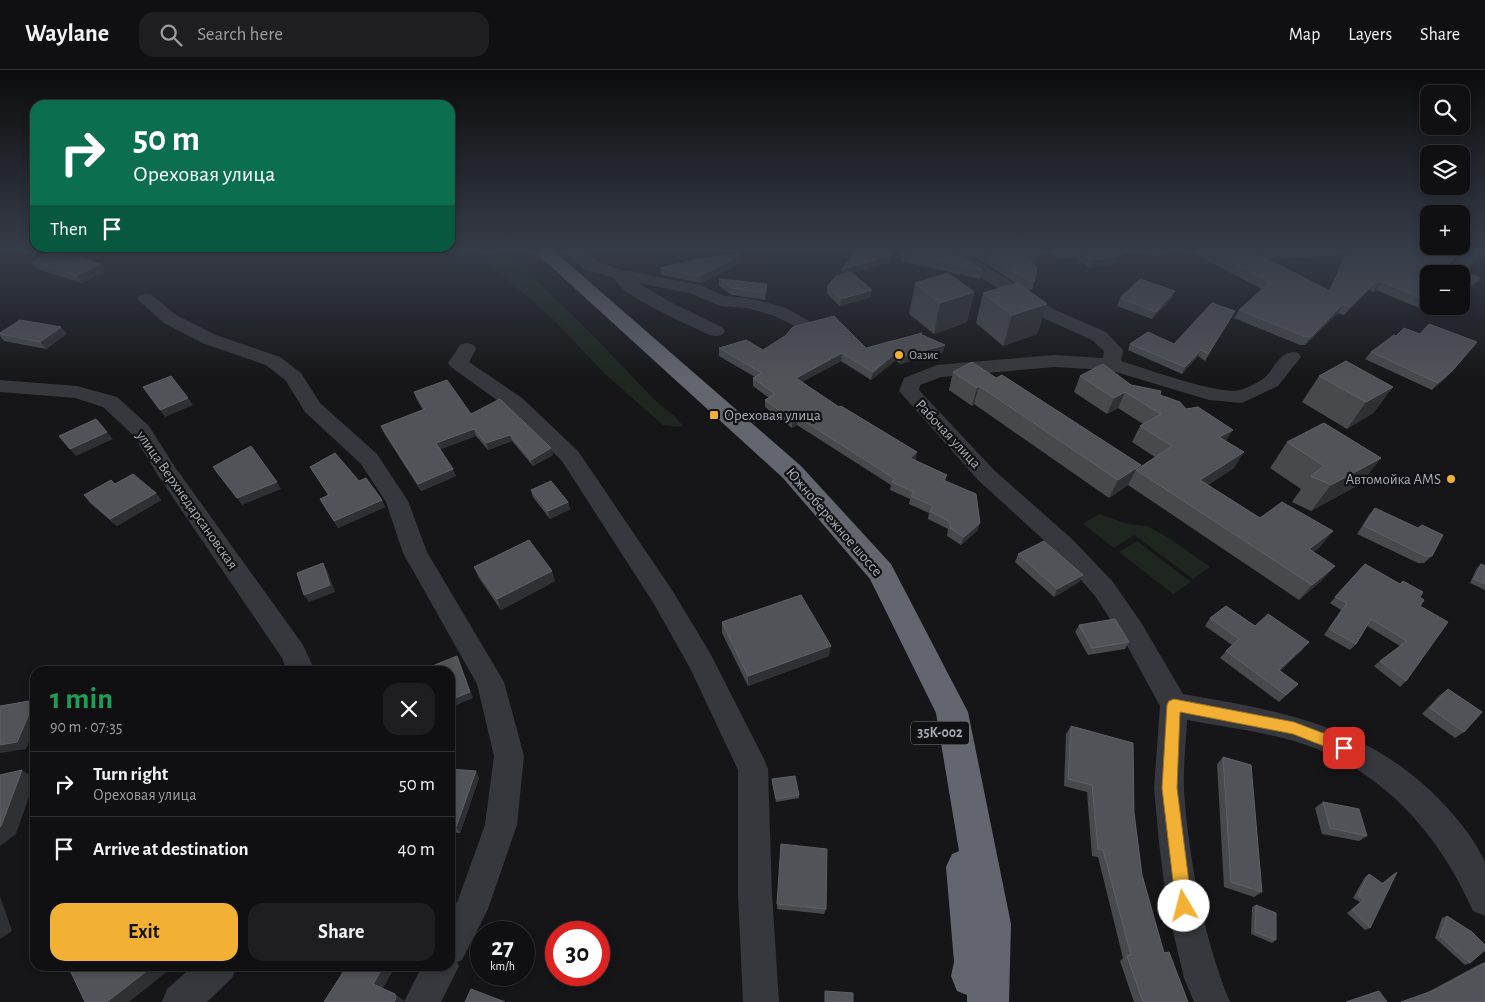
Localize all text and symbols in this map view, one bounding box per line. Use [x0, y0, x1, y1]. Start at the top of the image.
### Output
search box [139, 12, 489, 57]
icon: search [157, 21, 185, 49]
text: Waylane [25, 22, 109, 46]
text: Search here [197, 25, 283, 44]
text: Map [1289, 26, 1320, 44]
text: Layers [1348, 26, 1392, 44]
text: Share [1420, 26, 1460, 44]
map controls [1420, 85, 1470, 315]
button: search [1420, 85, 1470, 135]
icon: right [50, 120, 115, 185]
text: 50 m [133, 122, 200, 157]
button: layers [1420, 145, 1470, 195]
text: Ореховая улица [133, 163, 275, 185]
button: + [1420, 205, 1470, 255]
icon: arrive [98, 215, 126, 243]
text: Then [50, 220, 88, 239]
button: − [1420, 265, 1470, 315]
marker: Оазис [893, 349, 905, 361]
place label: Оазис [909, 349, 939, 361]
street label: Рабочая улица [913, 397, 984, 471]
place label: Ореховая улица [724, 408, 821, 423]
marker: Ореховая улица [708, 409, 720, 421]
street label: улица Верхнедарсановская [133, 427, 241, 572]
street label: Южнобережное шоссе [783, 465, 885, 579]
place label: Автомойка AMS [1345, 472, 1441, 487]
marker: Автомойка AMS [1445, 473, 1457, 485]
button: close [383, 683, 435, 735]
text: 1 min [50, 684, 113, 714]
text: 90 m · 07:35 [50, 719, 122, 735]
road number: 35К-002 [911, 721, 969, 744]
pin [1323, 727, 1365, 769]
icon: arrive [1330, 734, 1358, 762]
text: Turn right [93, 765, 168, 784]
icon: right [50, 770, 78, 798]
text: 50 m [399, 775, 435, 794]
text: Ореховая улица [93, 787, 196, 803]
icon: arrive [50, 835, 78, 863]
text: Arrive at destination [93, 840, 249, 859]
text: 40 m [397, 840, 435, 859]
position arrow [1157, 879, 1209, 931]
button: Exit [50, 903, 238, 961]
button: Share [248, 903, 435, 961]
speed limit sign: 30 [545, 921, 610, 986]
text: 27 [491, 935, 514, 960]
text: km/h [490, 960, 515, 972]

